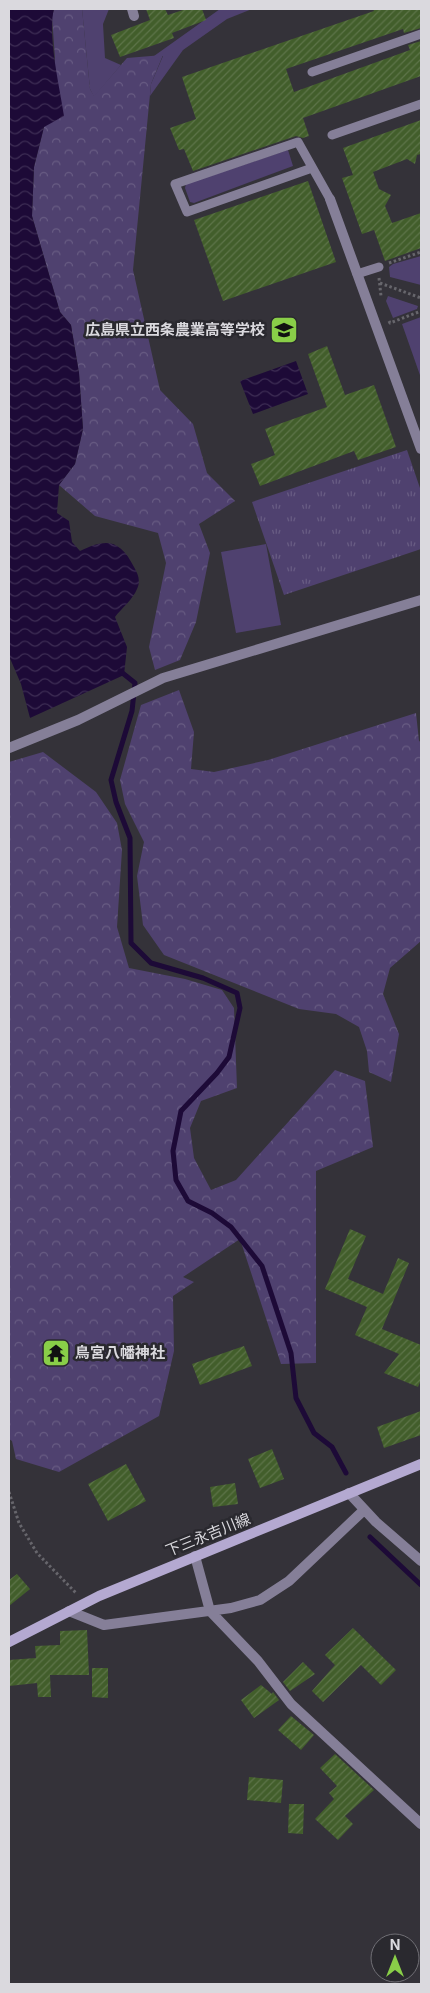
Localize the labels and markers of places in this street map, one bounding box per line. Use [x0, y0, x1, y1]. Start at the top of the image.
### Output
school or university icon: 広島県立西条農業高等学校 [269, 315, 299, 345]
place label: 広島県立西条農業高等学校 [85, 320, 265, 339]
temple icon: 鳥宮八幡神社 [41, 1338, 71, 1368]
place label: 鳥宮八幡神社 [75, 1343, 165, 1362]

